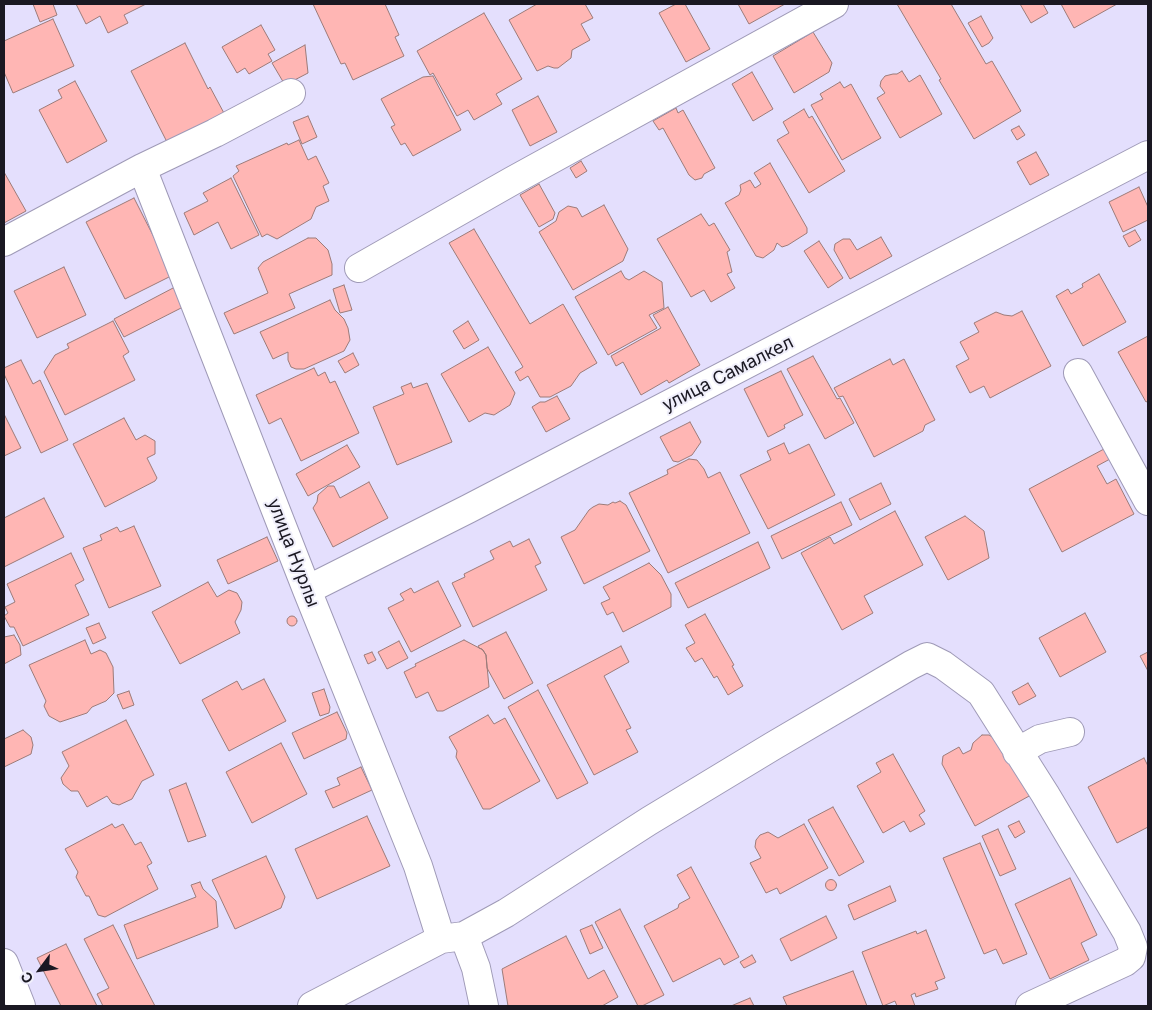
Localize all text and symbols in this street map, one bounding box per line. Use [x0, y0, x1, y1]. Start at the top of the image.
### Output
street label: улица Самалкел [659, 332, 797, 416]
street label: улица Нурлы [262, 496, 324, 610]
north arrow [15, 945, 65, 995]
text: С [17, 969, 37, 987]

